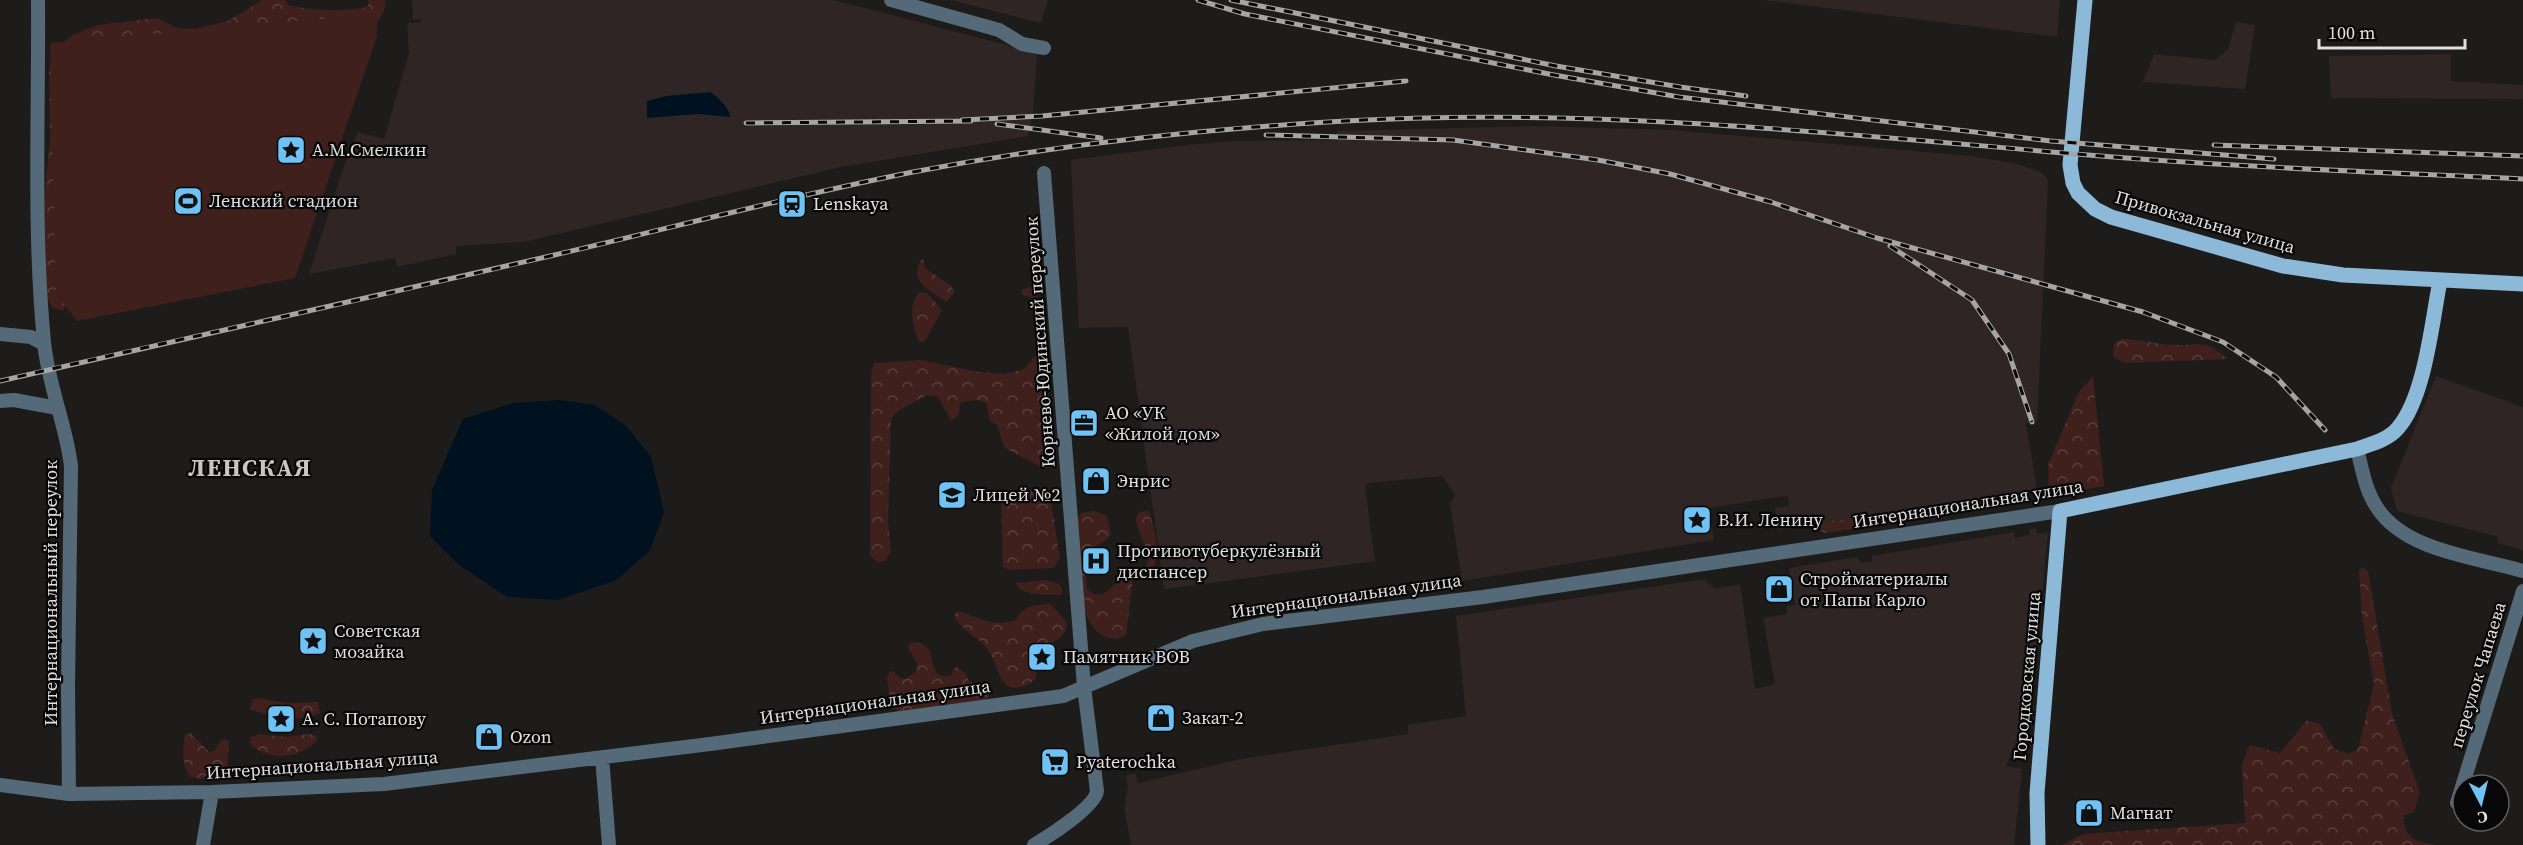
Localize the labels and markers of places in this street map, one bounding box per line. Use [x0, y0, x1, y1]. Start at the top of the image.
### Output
place icon: А.М.Смелкин [275, 134, 307, 166]
place label: А.М.Смелкин [312, 137, 427, 162]
sports icon: Ленский стадион [172, 185, 204, 217]
place label: Ленский стадион [209, 188, 358, 213]
station icon: Lenskaya [776, 188, 808, 220]
place label: Lenskaya [813, 191, 889, 216]
place label: АО «УК «Жилой дом» [1105, 400, 1220, 446]
office icon: АО «УК «Жилой дом» [1068, 407, 1100, 439]
shop icon: Энрис [1080, 465, 1112, 497]
place label: Энрис [1117, 468, 1170, 493]
school or university icon: Лицей №2 [936, 479, 968, 511]
place label: Лицей №2 [973, 482, 1060, 507]
place icon: В.И. Ленину [1681, 504, 1713, 536]
place label: В.И. Ленину [1718, 507, 1823, 532]
place label: Противотуберкулёзный диспансер [1117, 538, 1321, 584]
hospital icon: Противотуберкулёзный диспансер [1080, 545, 1112, 577]
place label: Стройматериалы от Папы Карло [1800, 566, 1948, 612]
shop icon: Стройматериалы от Папы Карло [1763, 573, 1795, 605]
place label: Советская мозайка [334, 618, 420, 664]
place icon: Советская мозайка [297, 625, 329, 657]
place icon: Памятник ВОВ [1026, 641, 1058, 673]
place label: Памятник ВОВ [1063, 644, 1190, 669]
shop icon: Закат-2 [1145, 702, 1177, 734]
place icon: А. С. Потапову [265, 703, 297, 735]
place label: Закат-2 [1182, 705, 1244, 730]
place label: А. С. Потапову [302, 706, 427, 731]
shop icon: Ozon [473, 721, 505, 753]
place label: Ozon [510, 724, 552, 749]
supermarket icon: Pyaterochka [1039, 746, 1071, 778]
place label: Pyaterochka [1076, 749, 1177, 774]
shop icon: Магнат [2073, 797, 2105, 829]
place label: Магнат [2110, 800, 2173, 825]

